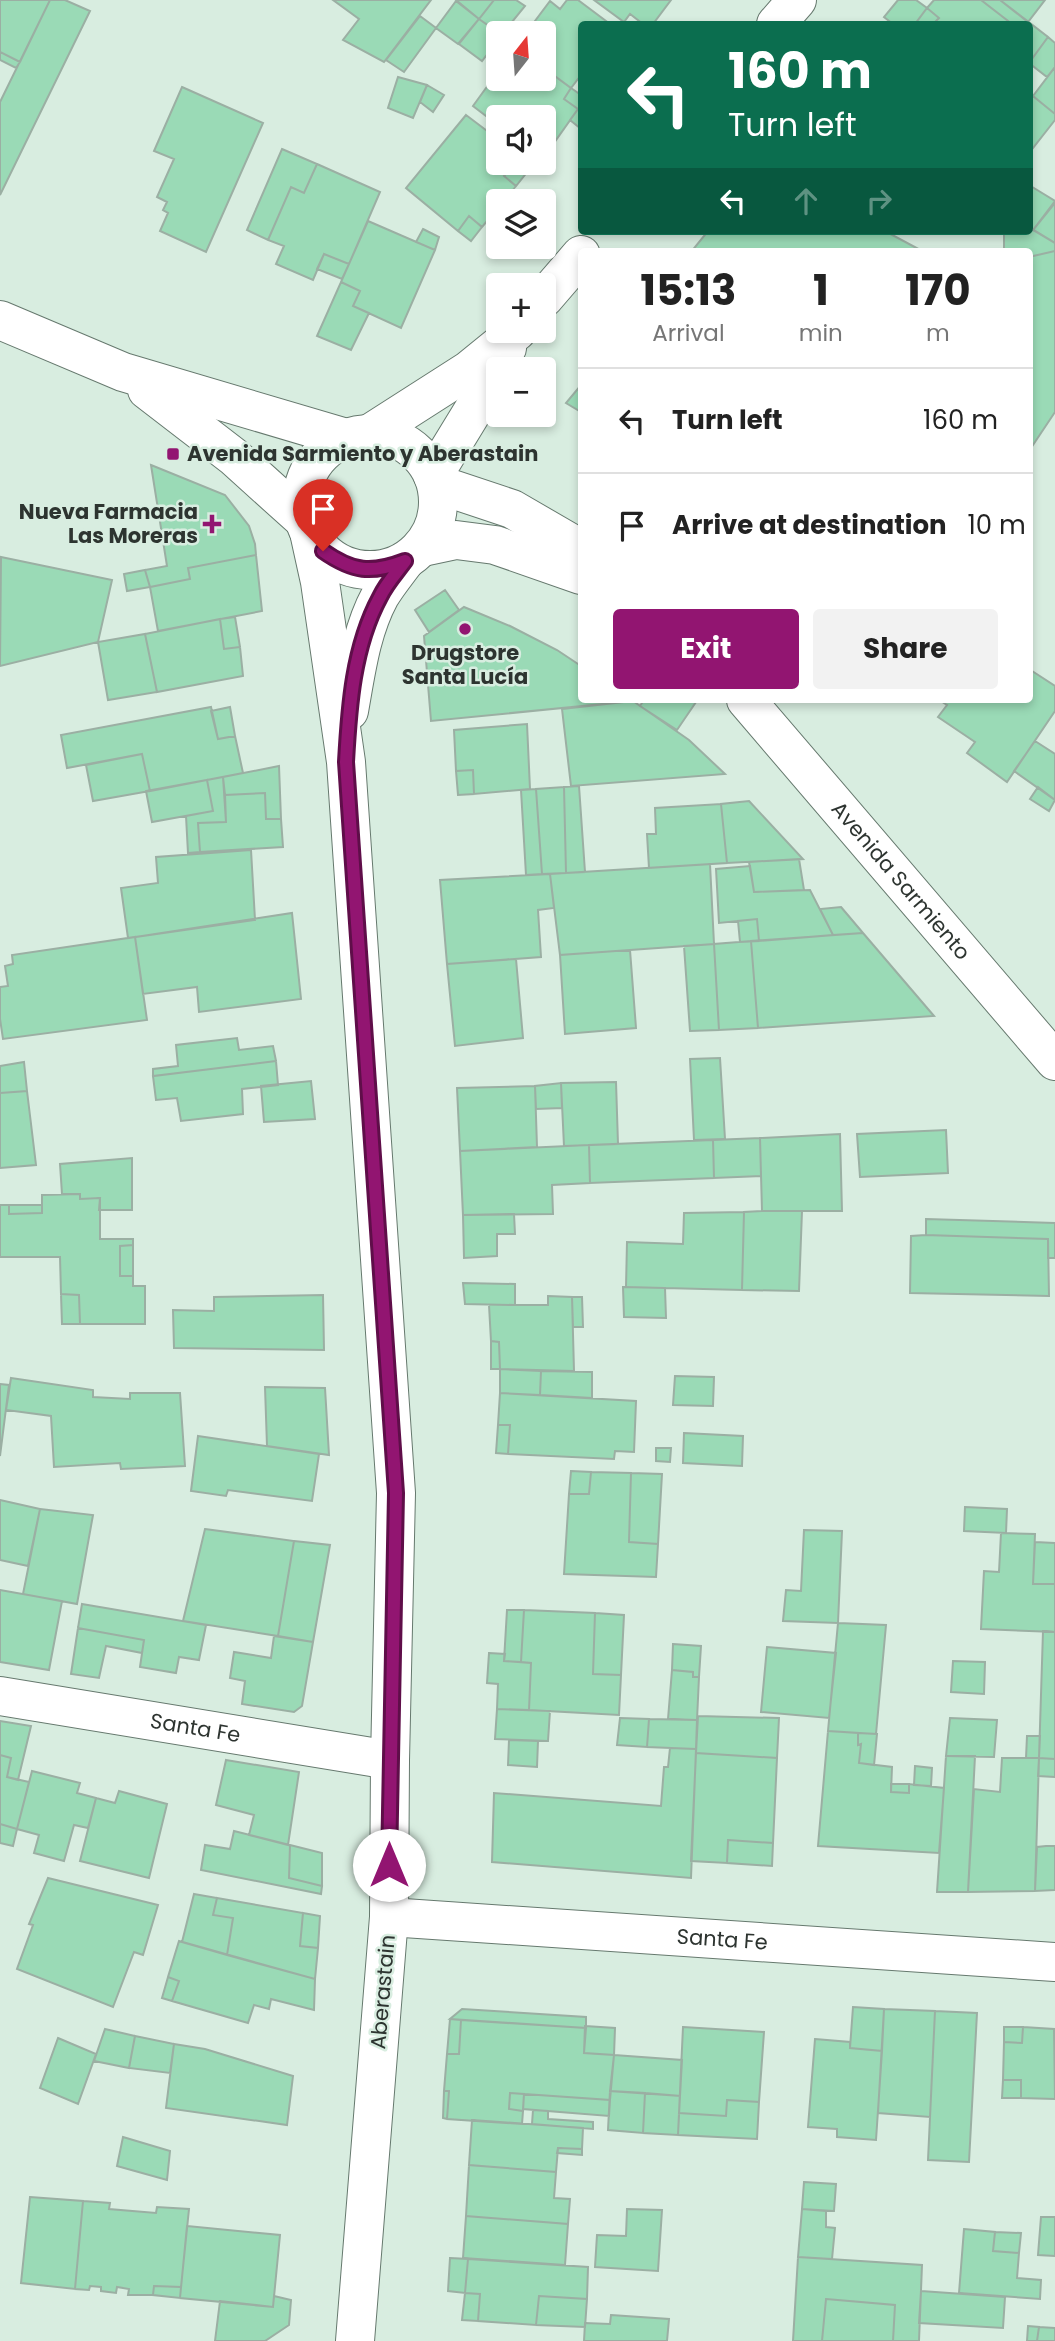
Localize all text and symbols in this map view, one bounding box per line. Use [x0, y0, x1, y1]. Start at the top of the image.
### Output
north arrow [486, 21, 556, 91]
map controls [486, 21, 556, 427]
text: 160 m [728, 37, 872, 105]
icon: left [613, 49, 704, 140]
text: Turn left [728, 102, 857, 147]
button: sound [486, 105, 556, 175]
icon: left [714, 182, 752, 220]
icon: ahead [787, 182, 825, 220]
icon: right [860, 182, 898, 220]
button: layers [486, 189, 556, 259]
text: 15:13 [640, 261, 736, 320]
text: 1 [813, 261, 829, 320]
text: 170 [905, 261, 971, 320]
button: + [486, 273, 556, 343]
text: Arrival [652, 317, 725, 349]
text: min [799, 317, 843, 349]
text: m [926, 317, 950, 349]
button: − [486, 357, 556, 427]
icon: left [613, 402, 651, 440]
text: Turn left [672, 402, 783, 438]
text: 160 m [923, 402, 998, 438]
place label: Avenida Sarmiento y Aberastain [187, 439, 538, 468]
marker: Avenida Sarmiento y Aberastain [165, 446, 181, 462]
pin [293, 479, 353, 551]
icon: arrive [304, 490, 342, 528]
place label: Nueva Farmacia Las Moreras [19, 497, 198, 550]
icon: arrive [613, 507, 651, 545]
text: Arrive at destination [672, 507, 947, 543]
text: 10 m [968, 507, 1026, 543]
marker: Nueva Farmacia Las Moreras [204, 516, 220, 532]
button: Exit [613, 609, 799, 689]
button: Share [813, 609, 998, 689]
marker: Drugstore Santa Lucía [457, 621, 473, 637]
place label: Drugstore Santa Lucía [402, 638, 528, 691]
street label: Avenida Sarmiento [825, 795, 977, 966]
street label: Santa Fe [148, 1706, 243, 1749]
position arrow [352, 1828, 426, 1902]
street label: Santa Fe [676, 1921, 769, 1957]
street label: Aberastain [363, 1934, 402, 2050]

